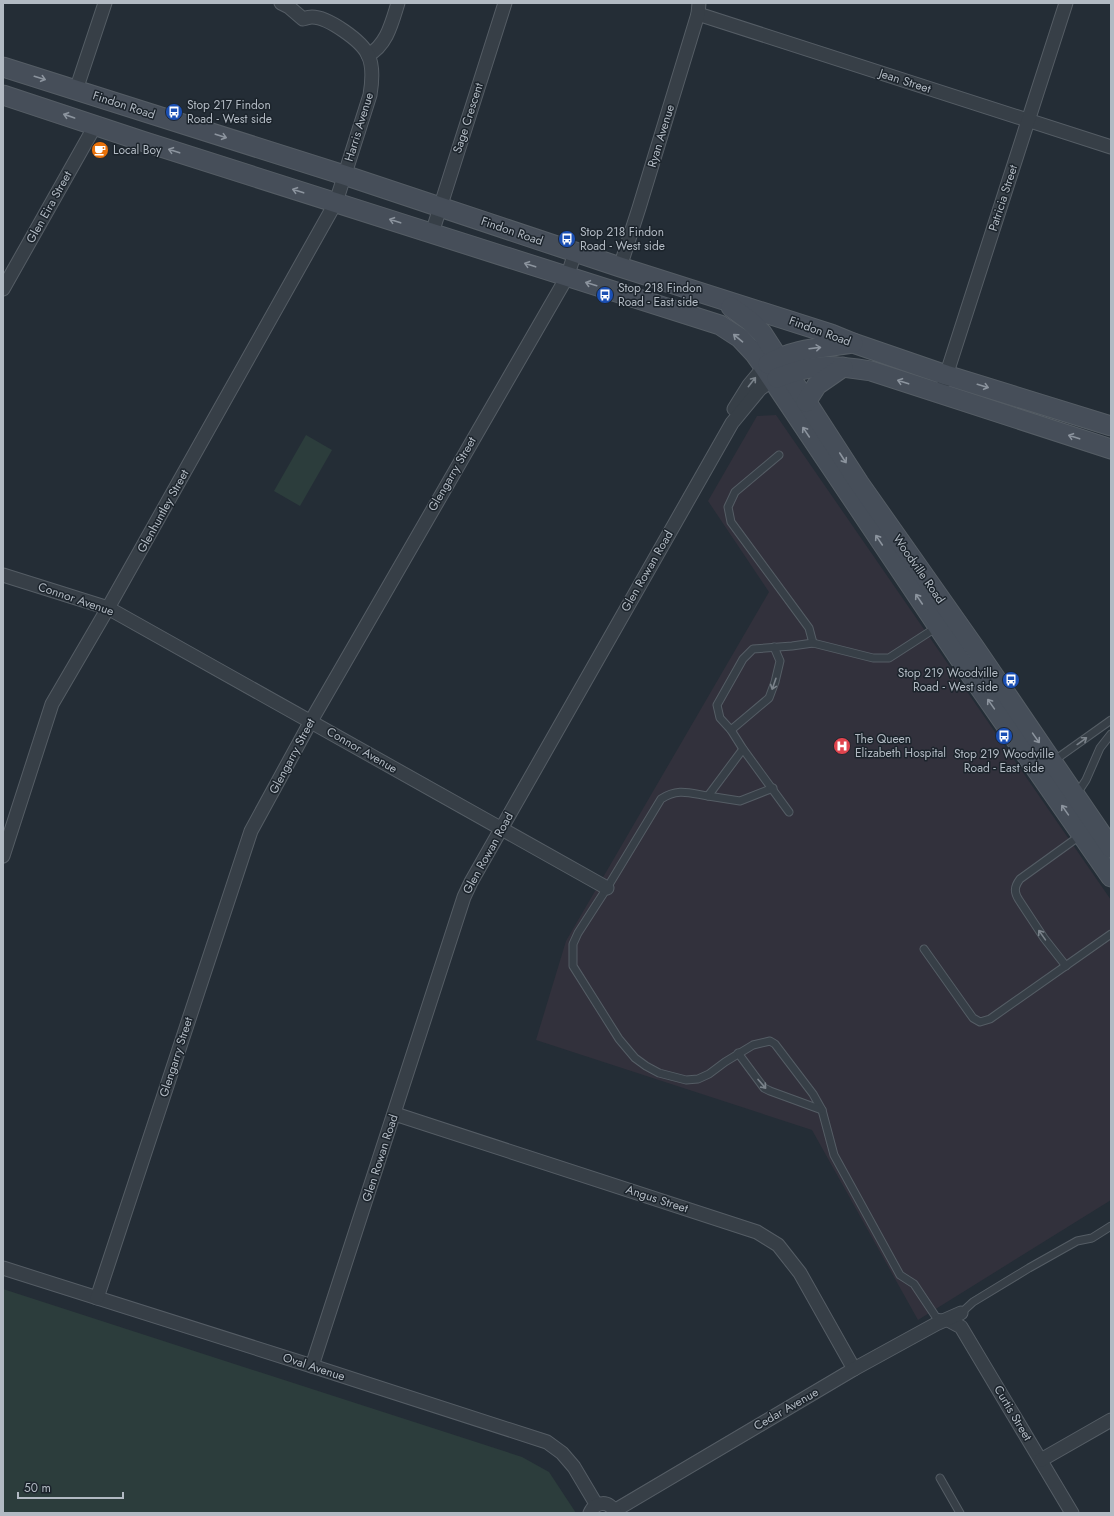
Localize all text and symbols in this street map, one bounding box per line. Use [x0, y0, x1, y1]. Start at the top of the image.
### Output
street label: Jean Street [875, 64, 933, 98]
one-way arrow [33, 75, 46, 82]
street label: Sage Crescent [448, 80, 488, 156]
street label: Findon Road [90, 86, 158, 124]
street label: Harris Avenue [340, 90, 378, 164]
place label: Stop 217 Findon Road - West side [187, 96, 272, 128]
bus stop icon: Stop 217 Findon Road - West side [164, 102, 184, 122]
street label: Ryan Avenue [643, 102, 679, 170]
one-way arrow [63, 112, 76, 119]
one-way arrow [214, 133, 227, 140]
cafe icon: Local Boy [90, 140, 110, 160]
place label: Local Boy [113, 141, 162, 159]
one-way arrow [168, 147, 181, 154]
street label: Patricia Street [984, 162, 1022, 234]
street label: Glen Eira Street [22, 168, 76, 246]
one-way arrow [293, 186, 305, 194]
street label: Findon Road [479, 212, 545, 250]
one-way arrow [389, 217, 402, 224]
place label: Stop 218 Findon Road - West side [580, 223, 665, 255]
bus stop icon: Stop 218 Findon Road - West side [557, 229, 577, 249]
one-way arrow [524, 260, 536, 268]
place label: Stop 218 Findon Road - East side [618, 279, 702, 311]
one-way arrow [584, 280, 597, 287]
bus stop icon: Stop 218 Findon Road - East side [595, 285, 615, 305]
street label: Findon Road [787, 311, 853, 351]
one-way arrow [733, 333, 744, 342]
one-way arrow [808, 344, 821, 352]
one-way arrow [748, 376, 756, 387]
one-way arrow [897, 378, 910, 385]
one-way arrow [977, 383, 990, 390]
one-way arrow [802, 427, 810, 438]
street label: Glengarry Street [423, 433, 481, 515]
one-way arrow [1068, 433, 1081, 440]
one-way arrow [839, 452, 847, 463]
street label: Glenhuntley Street [133, 466, 193, 556]
street label: Glen Rowan Road [616, 527, 678, 615]
street label: Woodville Road [889, 531, 949, 607]
one-way arrow [875, 534, 883, 545]
street label: Connor Avenue [36, 578, 116, 620]
one-way arrow [915, 594, 923, 605]
place label: Stop 219 Woodville Road - West side [898, 664, 998, 696]
bus stop icon: Stop 219 Woodville Road - West side [1001, 670, 1021, 690]
one-way arrow [770, 678, 777, 691]
one-way arrow [987, 698, 995, 709]
street label: Glengarry Street [265, 715, 320, 797]
street label: Connor Avenue [323, 722, 401, 778]
bus stop icon: Stop 219 Woodville Road - East side [994, 726, 1014, 746]
place label: The Queen Elizabeth Hospital [855, 730, 946, 762]
one-way arrow [1033, 732, 1041, 744]
hospital icon: The Queen Elizabeth Hospital [832, 736, 852, 756]
one-way arrow [1076, 737, 1087, 745]
place label: Stop 219 Woodville Road - East side [954, 745, 1054, 777]
one-way arrow [1061, 805, 1069, 816]
street label: Glen Rowan Road [458, 809, 518, 897]
one-way arrow [1038, 930, 1046, 941]
street label: Glengarry Street [155, 1015, 197, 1099]
one-way arrow [757, 1079, 766, 1089]
street label: Glen Rowan Road [357, 1112, 403, 1204]
street label: Angus Street [624, 1180, 691, 1218]
street label: Oval Avenue [281, 1348, 347, 1386]
street label: Curtis Street [989, 1382, 1037, 1444]
street label: Cedar Avenue [750, 1383, 822, 1435]
scale bar [18, 1474, 123, 1500]
text: 50 m [24, 1479, 51, 1497]

